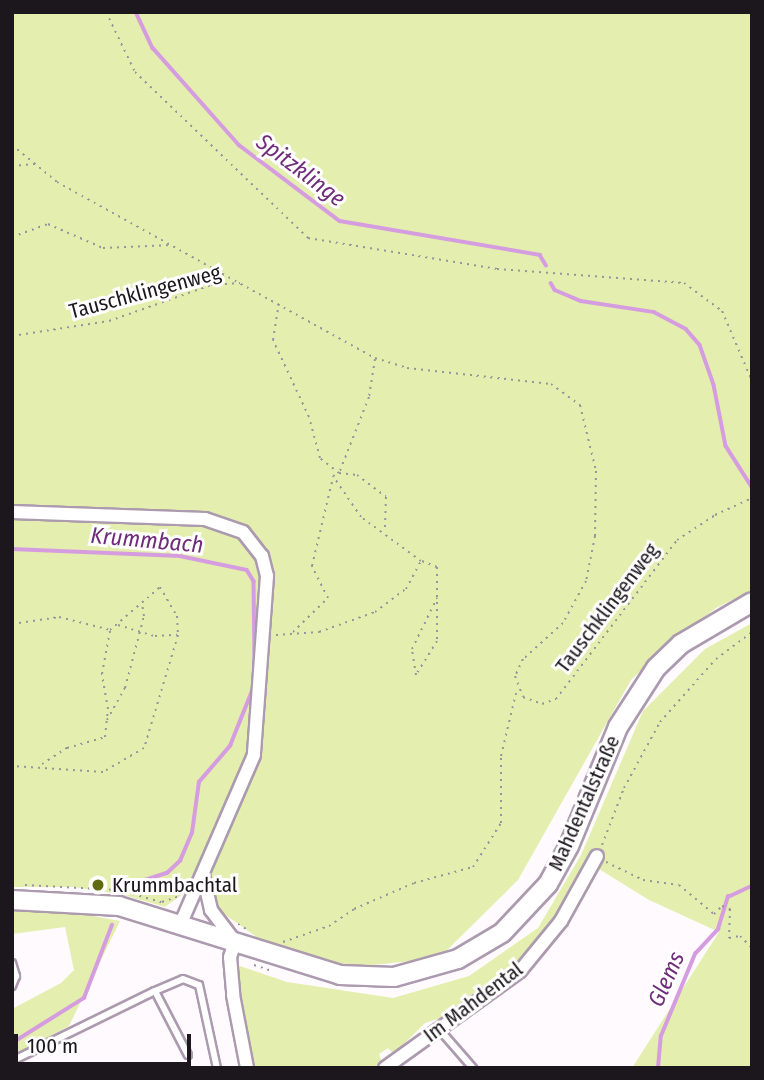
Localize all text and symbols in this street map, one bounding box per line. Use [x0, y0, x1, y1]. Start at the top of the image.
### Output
water label: Spitzklinge [251, 128, 351, 212]
street label: Tauschklingenweg [67, 260, 223, 324]
water label: Krummbach [89, 521, 205, 559]
street label: Tauschklingenweg [550, 538, 664, 678]
street label: Mahdentalstraße [543, 731, 625, 875]
place label: Krummbachtal [112, 872, 237, 898]
marker: Krummbachtal [90, 877, 106, 893]
water label: Glems [642, 947, 690, 1011]
street label: Im Mahdental [418, 956, 528, 1048]
scale bar [18, 1020, 194, 1064]
text: 100 m [27, 1033, 78, 1059]

